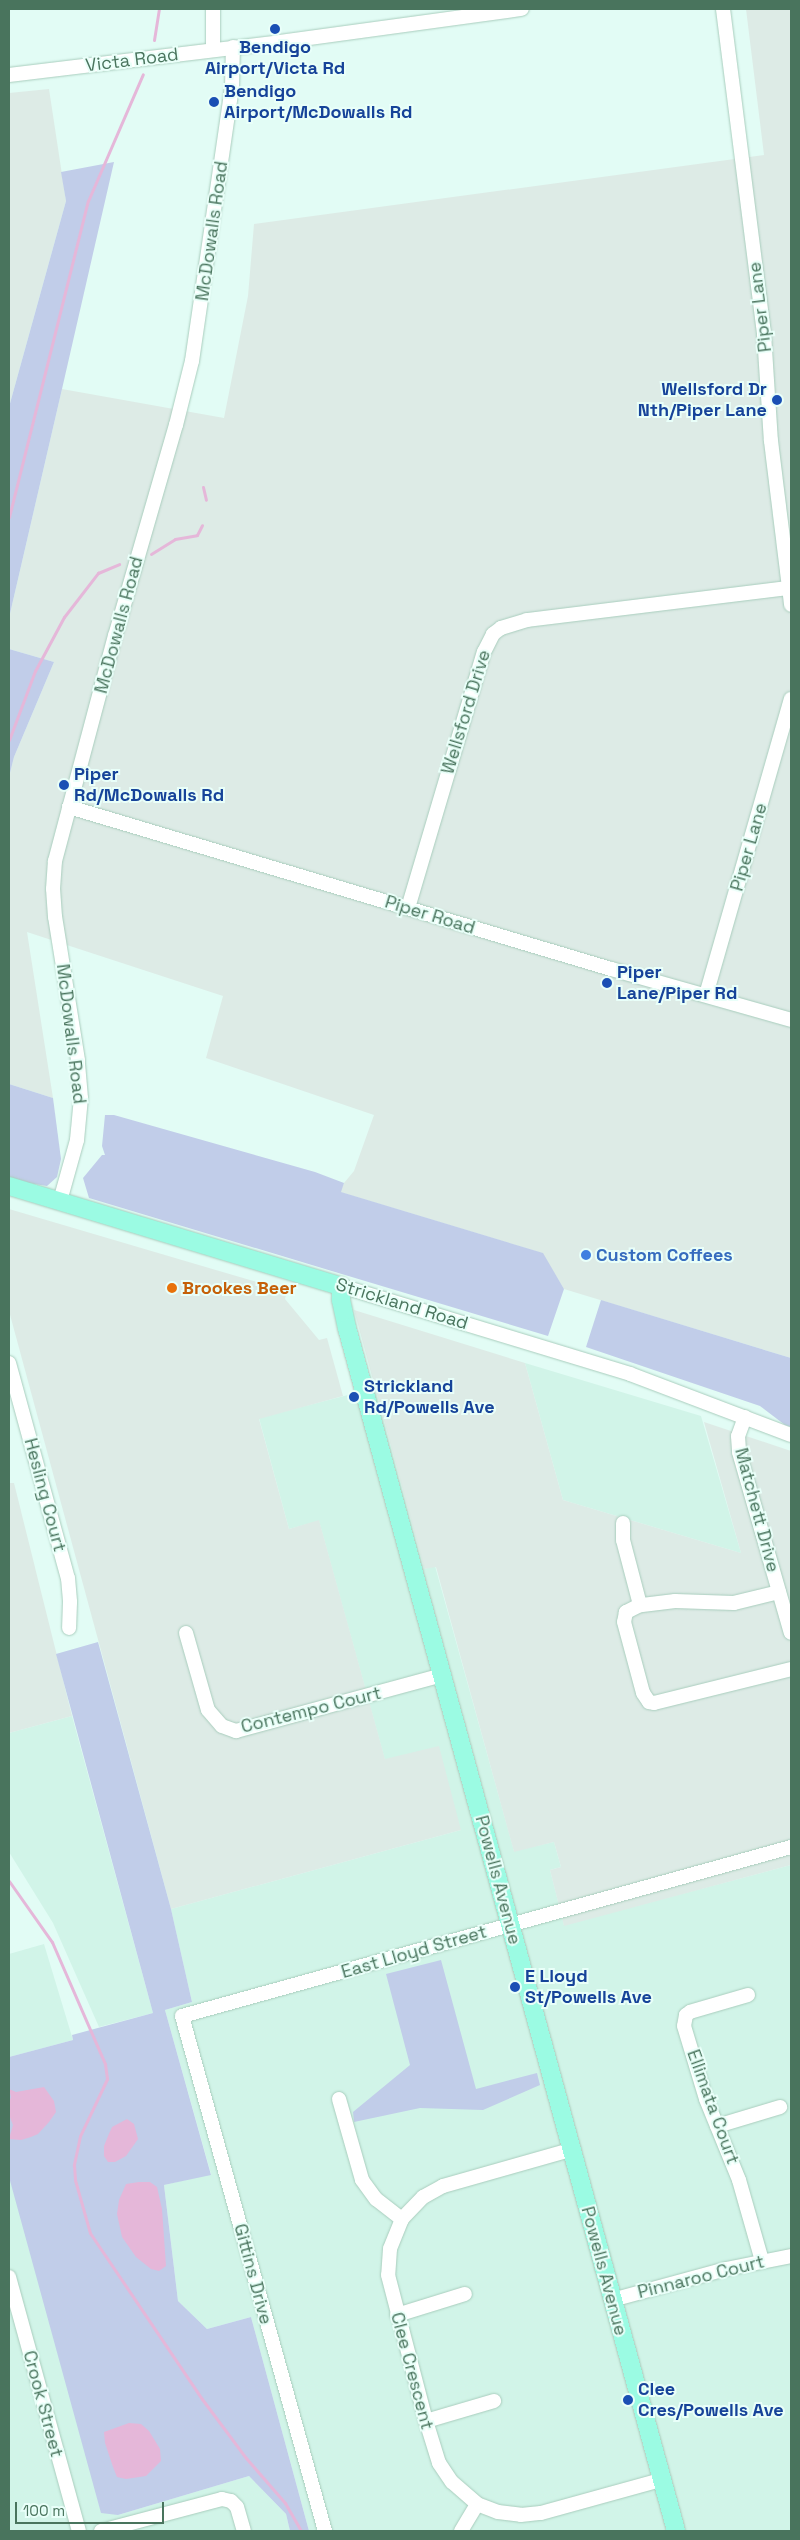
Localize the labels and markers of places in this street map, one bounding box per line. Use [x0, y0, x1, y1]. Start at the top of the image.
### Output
marker: Bendigo Airport/Victa Rd [269, 23, 281, 35]
place label: Bendigo Airport/Victa Rd [205, 37, 345, 80]
place label: Bendigo Airport/McDowalls Rd [224, 81, 412, 124]
marker: Bendigo Airport/McDowalls Rd [208, 96, 220, 108]
place label: Wellsford Dr Nth/Piper Lane [638, 379, 767, 422]
marker: Wellsford Dr Nth/Piper Lane [771, 394, 783, 406]
place label: Piper Rd/McDowalls Rd [74, 764, 224, 806]
marker: Piper Rd/McDowalls Rd [58, 779, 70, 791]
place label: Piper Lane/Piper Rd [617, 962, 737, 1004]
marker: Piper Lane/Piper Rd [601, 977, 613, 989]
place label: Custom Coffees [596, 1244, 733, 1266]
marker: Custom Coffees [580, 1249, 592, 1261]
place label: Brookes Beer [182, 1277, 297, 1299]
marker: Brookes Beer [166, 1282, 178, 1294]
place label: Strickland Rd/Powells Ave [364, 1376, 495, 1418]
marker: Strickland Rd/Powells Ave [348, 1391, 360, 1403]
place label: E Lloyd St/Powells Ave [525, 1966, 652, 2008]
marker: E Lloyd St/Powells Ave [509, 1981, 521, 1993]
place label: Clee Cres/Powells Ave [638, 2379, 784, 2422]
marker: Clee Cres/Powells Ave [622, 2394, 634, 2406]

